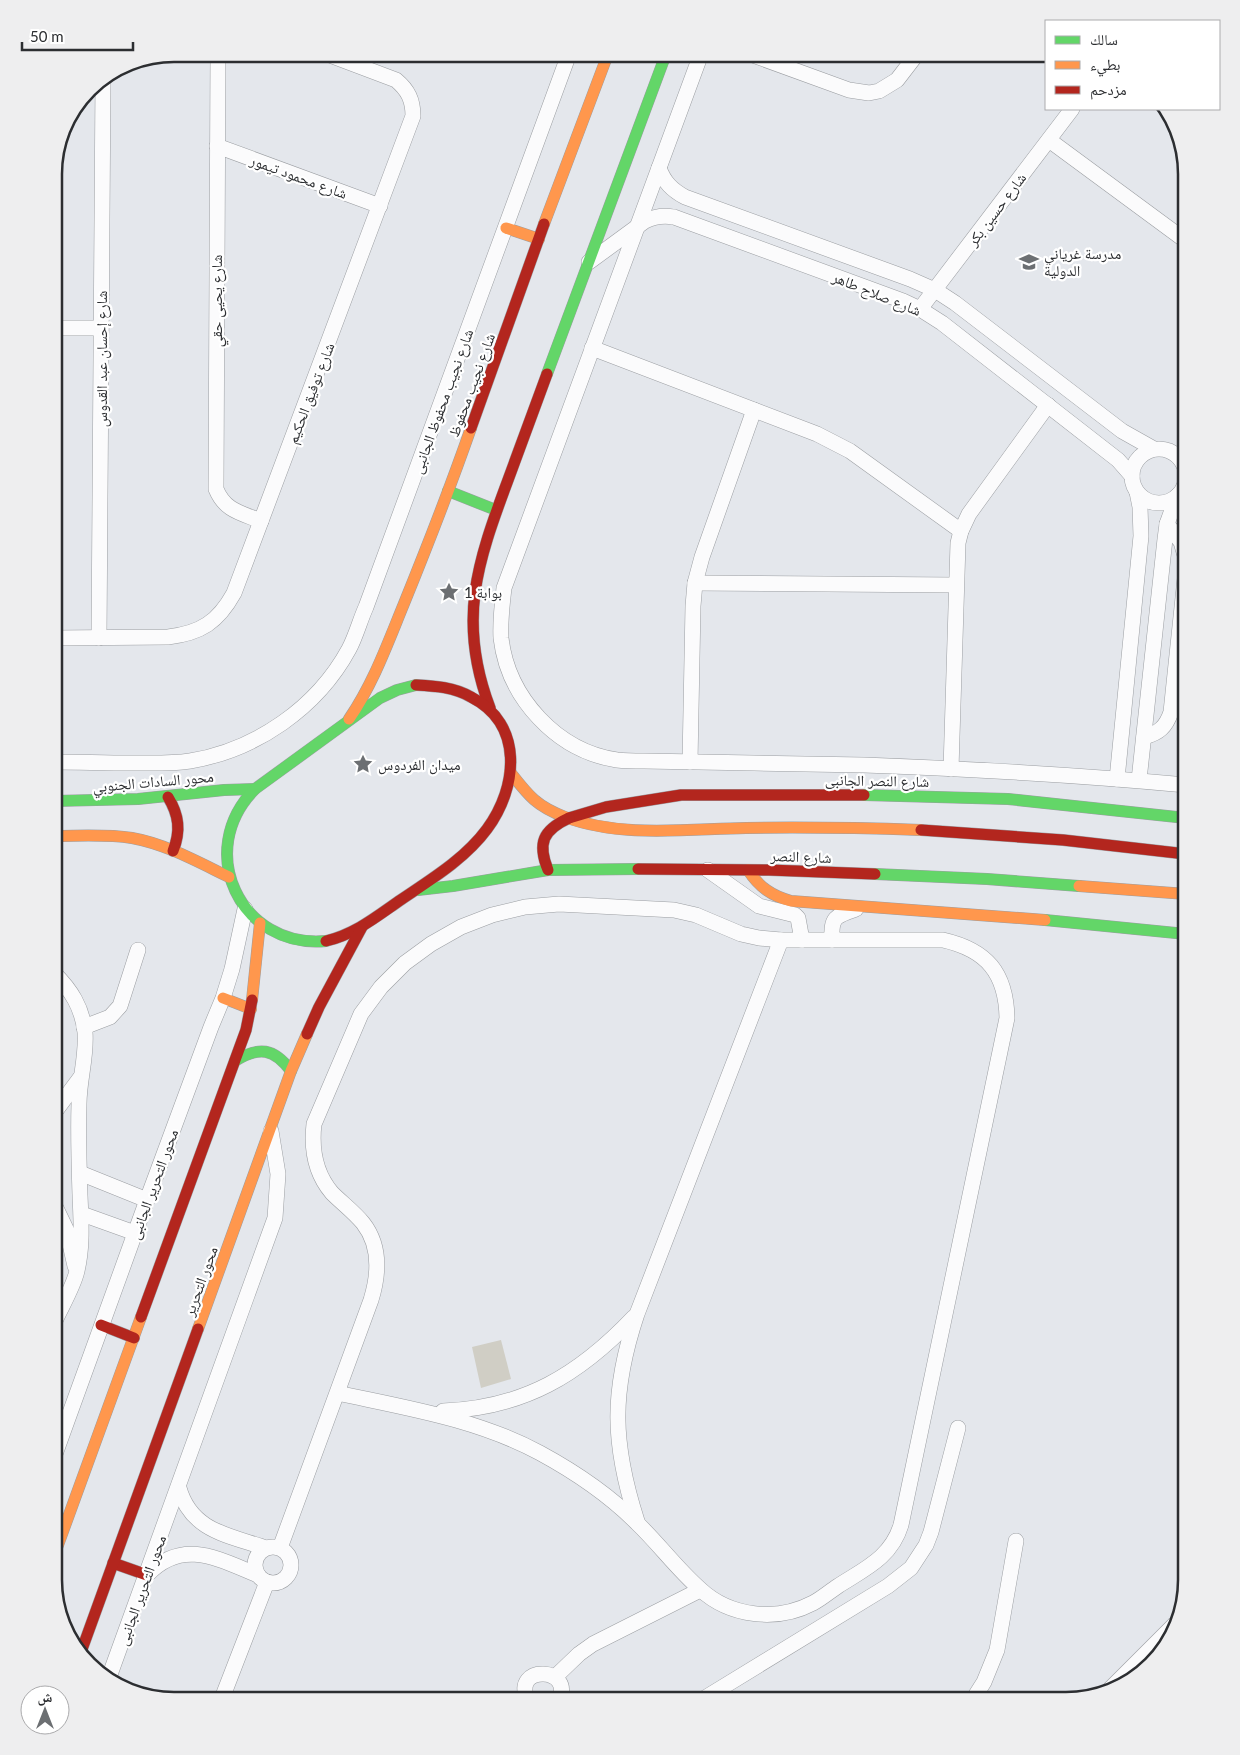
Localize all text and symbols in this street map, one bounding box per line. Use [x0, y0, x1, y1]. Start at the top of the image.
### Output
scale bar [22, 20, 134, 52]
legend [1045, 20, 1220, 110]
text: 50 m [30, 27, 64, 45]
text: سالك [1090, 30, 1118, 48]
text: بطيء [1090, 55, 1120, 77]
text: مزدحم [1090, 80, 1127, 100]
street label: شارع محمود تيمور [246, 150, 350, 204]
street label: شارع حسين بكر [962, 169, 1031, 251]
place label: مدرسة غرياني الدولية [1044, 244, 1121, 280]
school or university icon: مدرسة غرياني الدولية [1018, 251, 1040, 273]
street label: شارع يحيى حقي [207, 255, 229, 347]
street label: شارع صلاح طاهر [828, 267, 924, 321]
street label: شارع إحسان عبد القدوس [92, 291, 112, 427]
street label: شارع نجيب محفوظ الجانبى [407, 326, 478, 476]
street label: شارع نجيب محفوظ [444, 331, 500, 440]
street label: شارع توفيق الحكيم [282, 340, 339, 447]
place icon: بوابة 1 [438, 581, 460, 603]
place label: بوابة 1 [464, 583, 502, 602]
place icon: ميدان الفردوس [352, 753, 374, 775]
place label: ميدان الفردوس [378, 755, 461, 775]
street label: محور السادات الجنوبي [92, 767, 215, 799]
street label: شارع النصر الجانبى [825, 770, 929, 792]
street label: شارع النصر [769, 846, 832, 868]
street label: محور التحرير الجانبى [125, 1126, 183, 1242]
street label: محور التحرير [179, 1244, 222, 1320]
street label: محور التحرير الجانبى [113, 1532, 171, 1648]
north arrow [20, 1685, 70, 1735]
text: ش [38, 1688, 53, 1706]

